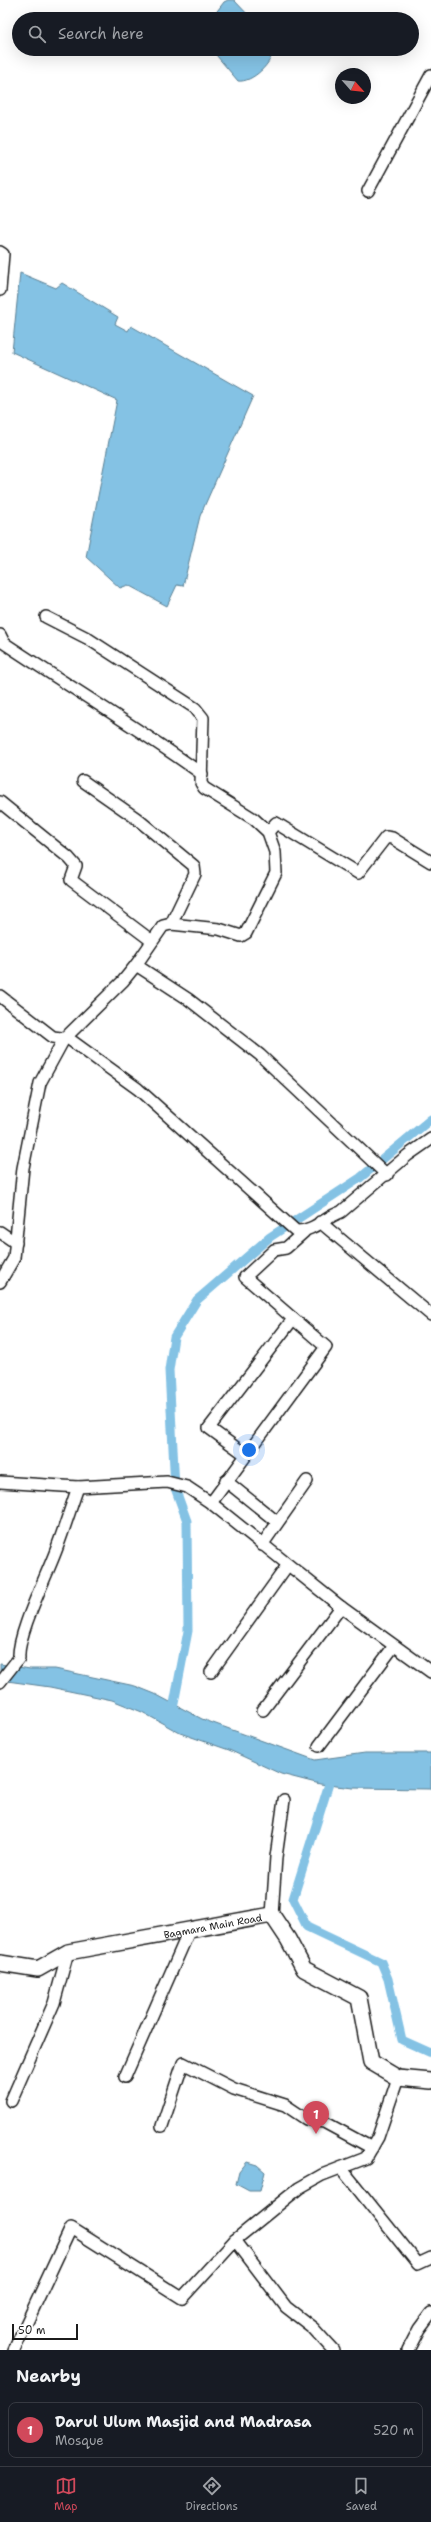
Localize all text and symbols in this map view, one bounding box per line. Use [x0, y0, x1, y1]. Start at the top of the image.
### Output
search box [12, 12, 419, 56]
icon: search [26, 23, 48, 45]
text: Search here [58, 24, 144, 44]
north arrow [335, 68, 371, 104]
your location [239, 1440, 259, 1460]
street label: Bagmara Main Road [163, 1911, 264, 1942]
pin: 1 [303, 2101, 329, 2134]
scale bar [12, 2322, 78, 2341]
text: 50 m [18, 2323, 46, 2338]
text: Nearby [16, 2365, 81, 2387]
text: Darul Ulum Masjid and Madrasa [55, 2412, 311, 2432]
text: 1 [27, 2422, 33, 2439]
text: 520 m [373, 2422, 414, 2439]
text: Mosque [55, 2432, 104, 2449]
tab: Map [54, 2475, 78, 2514]
tab: Directions [185, 2475, 238, 2514]
tab: Saved [346, 2475, 377, 2514]

